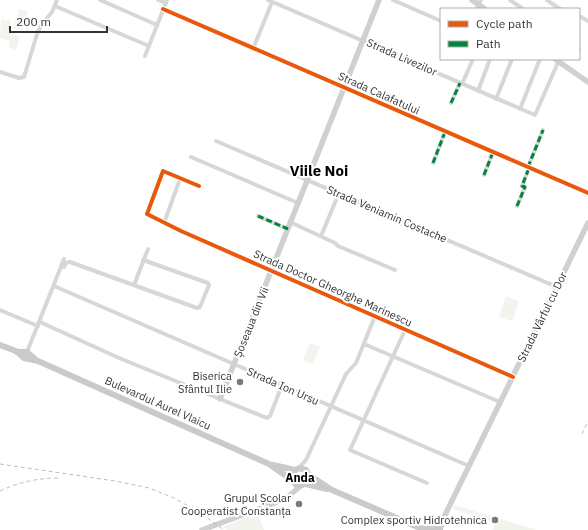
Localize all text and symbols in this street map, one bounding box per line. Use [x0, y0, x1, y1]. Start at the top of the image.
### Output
scale bar [10, 8, 107, 34]
legend [440, 8, 580, 60]
text: 200 m [16, 14, 51, 29]
text: Cycle path [476, 16, 533, 31]
street label: Strada Livezilor [365, 35, 439, 79]
text: Path [476, 36, 501, 51]
street label: Strada Calafatului [336, 69, 422, 117]
district label: Viile Noi [290, 161, 348, 180]
street label: Strada Veniamin Costache [325, 182, 449, 246]
street label: Strada Doctor Gheorghe Marinescu [251, 247, 415, 329]
street label: Strada Vârful cu Dor [514, 270, 570, 364]
street label: Șoseaua din Vii [231, 285, 271, 359]
street label: Strada Ion Ursu [245, 364, 321, 408]
place label: Biserica Sfântul Ilie [178, 369, 232, 396]
street label: Bulevardul Aurel Vlaicu [103, 373, 213, 433]
marker: Biserica Sfântul Ilie [235, 377, 245, 387]
district label: Anda [285, 470, 315, 485]
place label: Grupul Școlar Cooperatist Constanța [181, 491, 291, 518]
marker: Grupul Școlar Cooperatist Constanța [294, 499, 304, 509]
place label: Complex sportiv Hidrotehnica [341, 513, 487, 527]
marker: Complex sportiv Hidrotehnica [490, 515, 500, 525]

